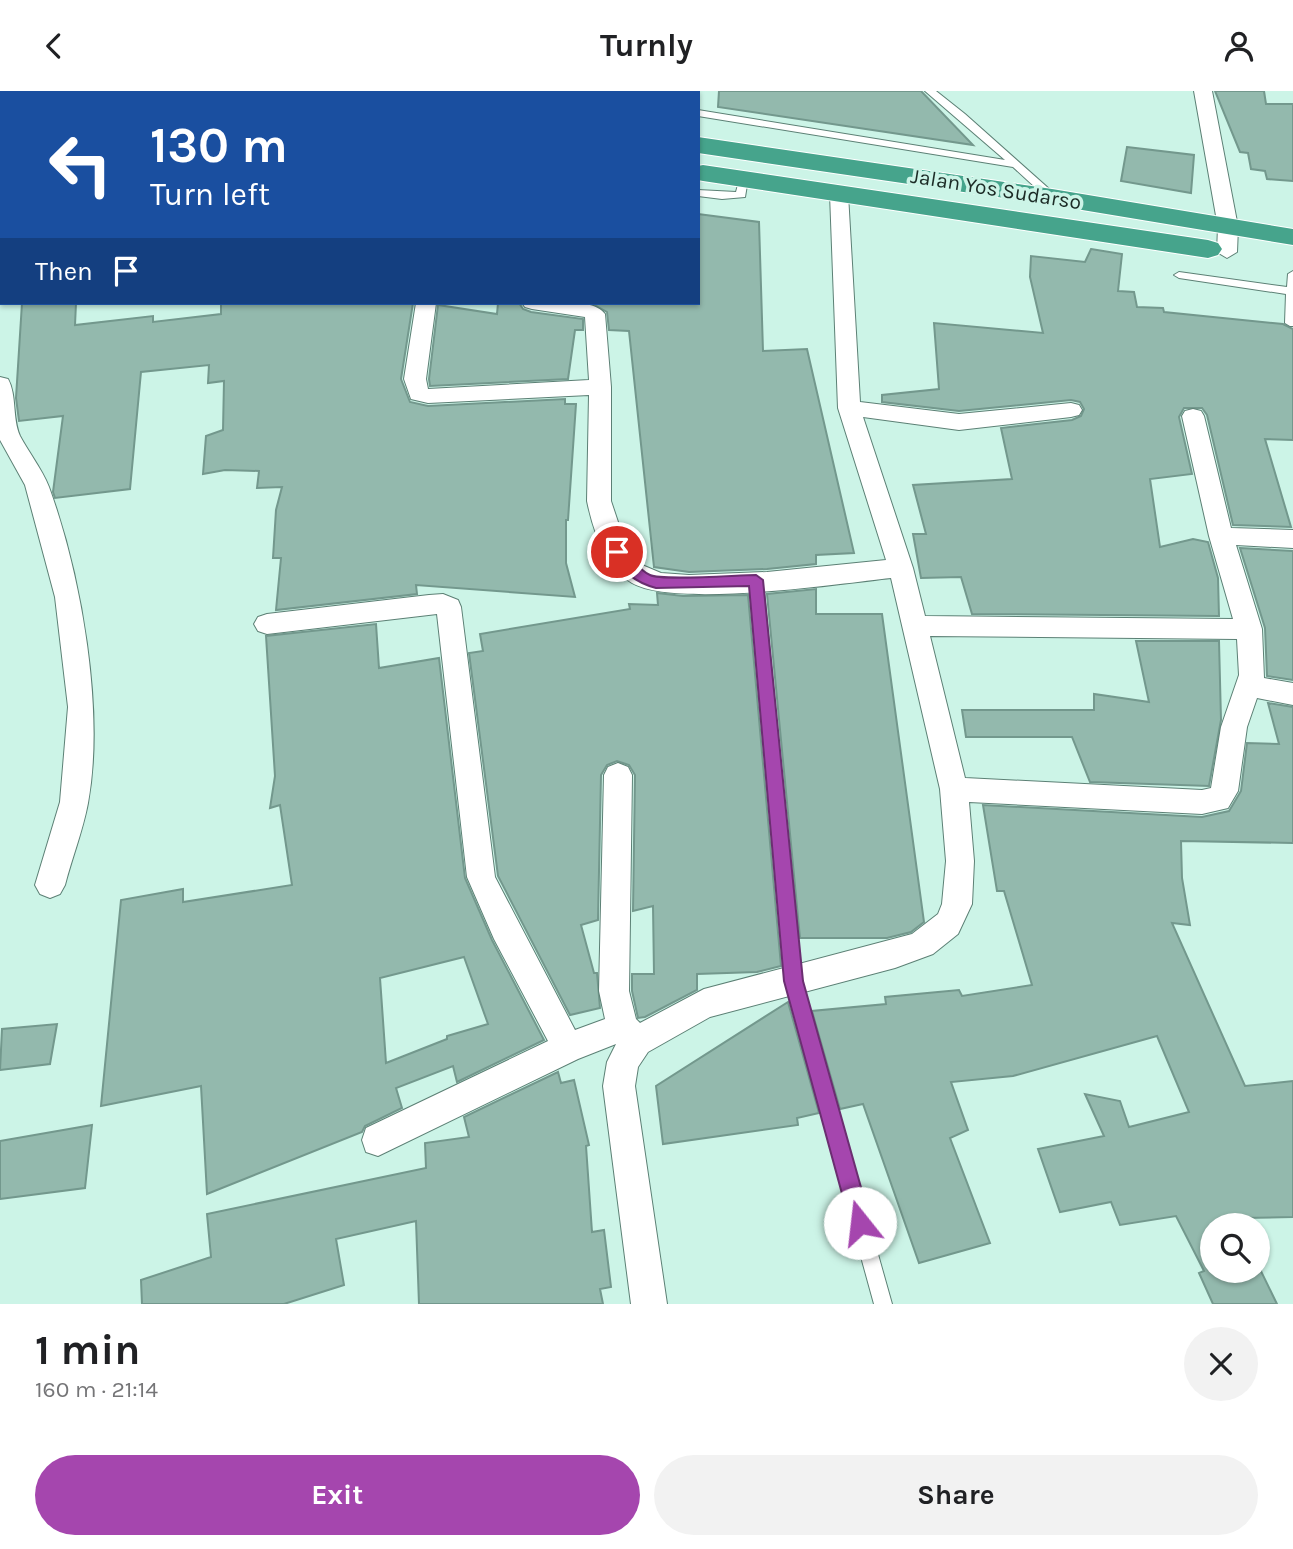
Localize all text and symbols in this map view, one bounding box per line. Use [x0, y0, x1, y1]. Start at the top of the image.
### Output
icon: back [35, 27, 73, 65]
text: Turnly [600, 27, 693, 64]
icon: person [1220, 27, 1258, 65]
text: 130 m [150, 117, 288, 174]
icon: left [35, 119, 126, 210]
street label: Jalan Yos Sudarso [909, 164, 1083, 214]
text: Turn left [150, 176, 270, 213]
icon: arrive [107, 252, 145, 290]
text: Then [35, 256, 93, 287]
pin [587, 522, 647, 582]
icon: arrive [598, 533, 636, 571]
position arrow [823, 1186, 897, 1260]
map controls [1200, 1213, 1270, 1283]
button: search [1200, 1213, 1270, 1283]
text: 1 min [35, 1325, 140, 1375]
button: close [1184, 1327, 1258, 1401]
text: 160 m · 21:14 [35, 1376, 158, 1403]
button: Exit [35, 1455, 640, 1535]
button: Share [654, 1455, 1258, 1535]

